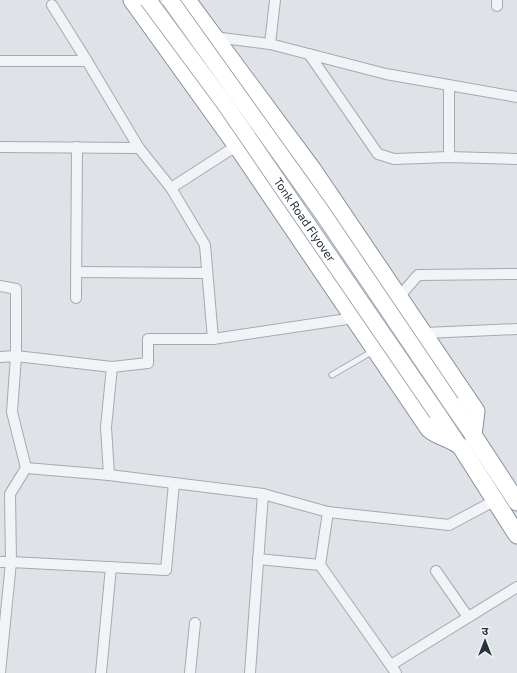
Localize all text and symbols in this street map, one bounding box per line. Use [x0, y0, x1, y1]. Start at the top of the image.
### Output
street label: Tonk Road Flyover [272, 175, 339, 264]
north arrow [465, 621, 505, 661]
text: उ [482, 624, 489, 637]

